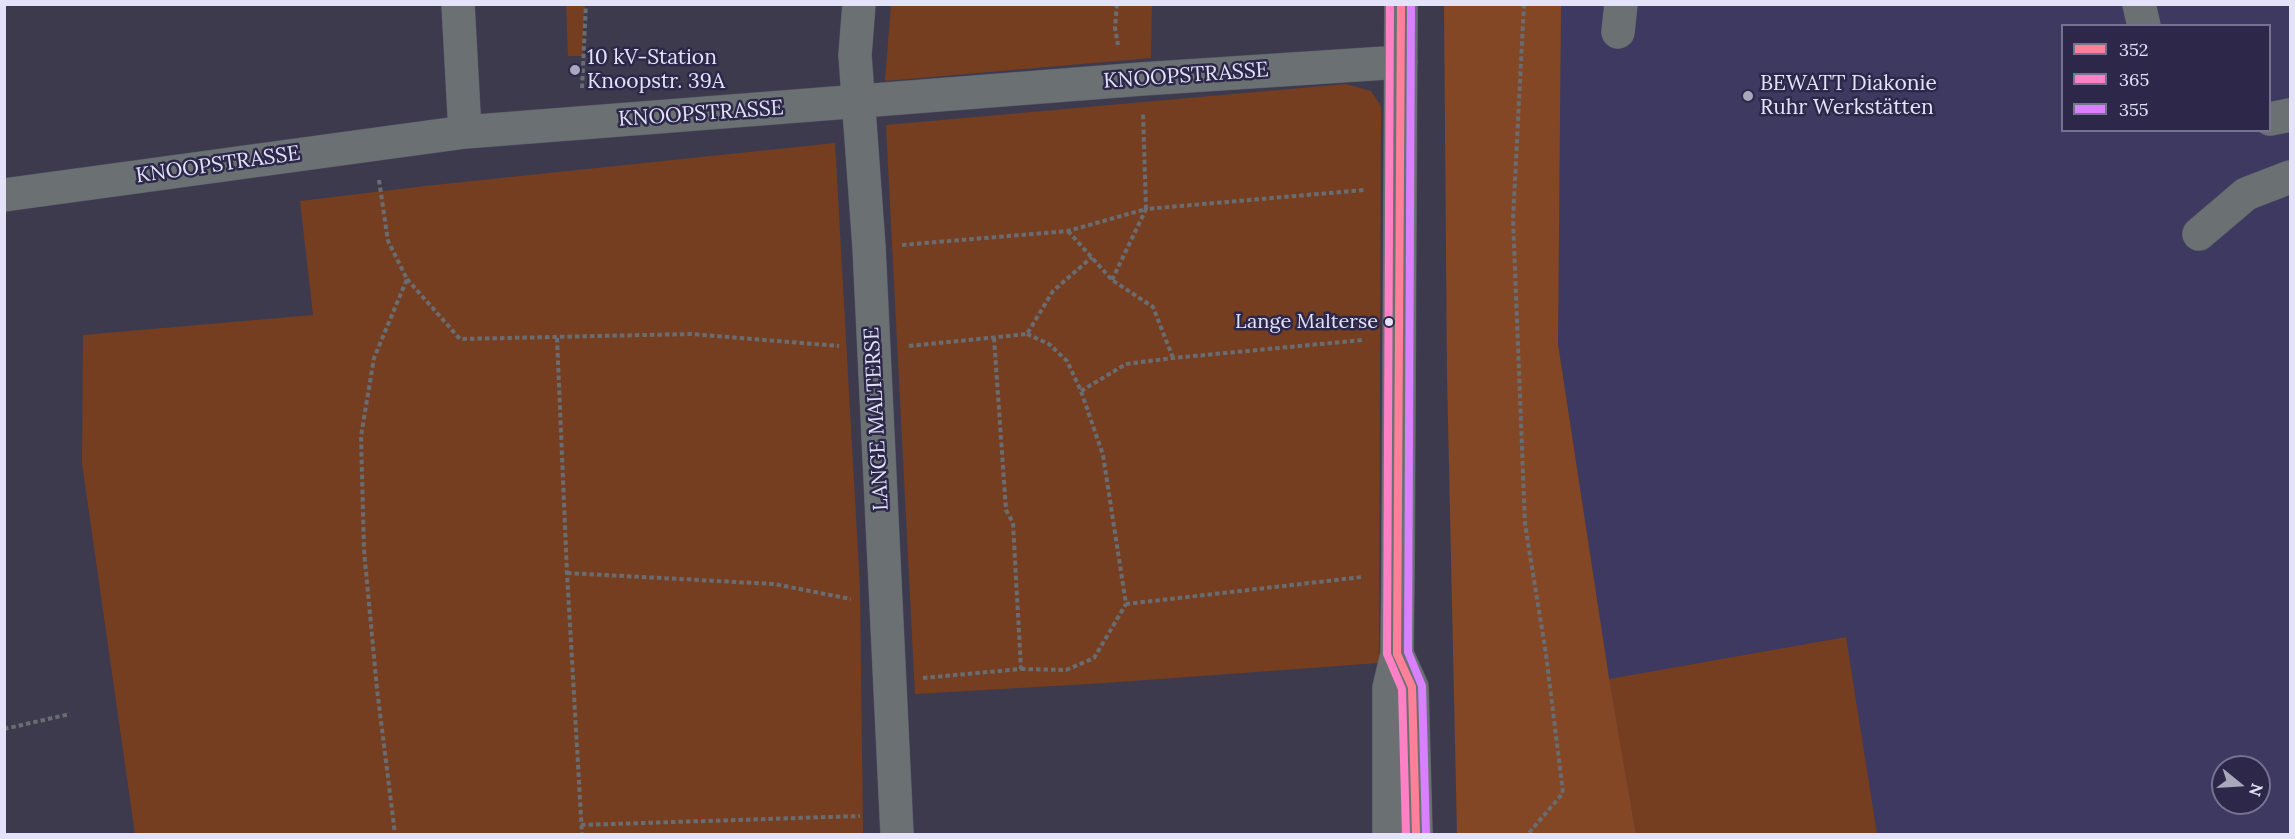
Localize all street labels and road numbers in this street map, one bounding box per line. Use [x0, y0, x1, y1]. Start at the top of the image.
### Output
street label: KNOOPSTRASSE [1102, 58, 1270, 94]
street label: KNOOPSTRASSE [617, 96, 785, 132]
street label: KNOOPSTRASSE [134, 141, 302, 189]
street label: LANGE MALTERSE [860, 326, 894, 512]

